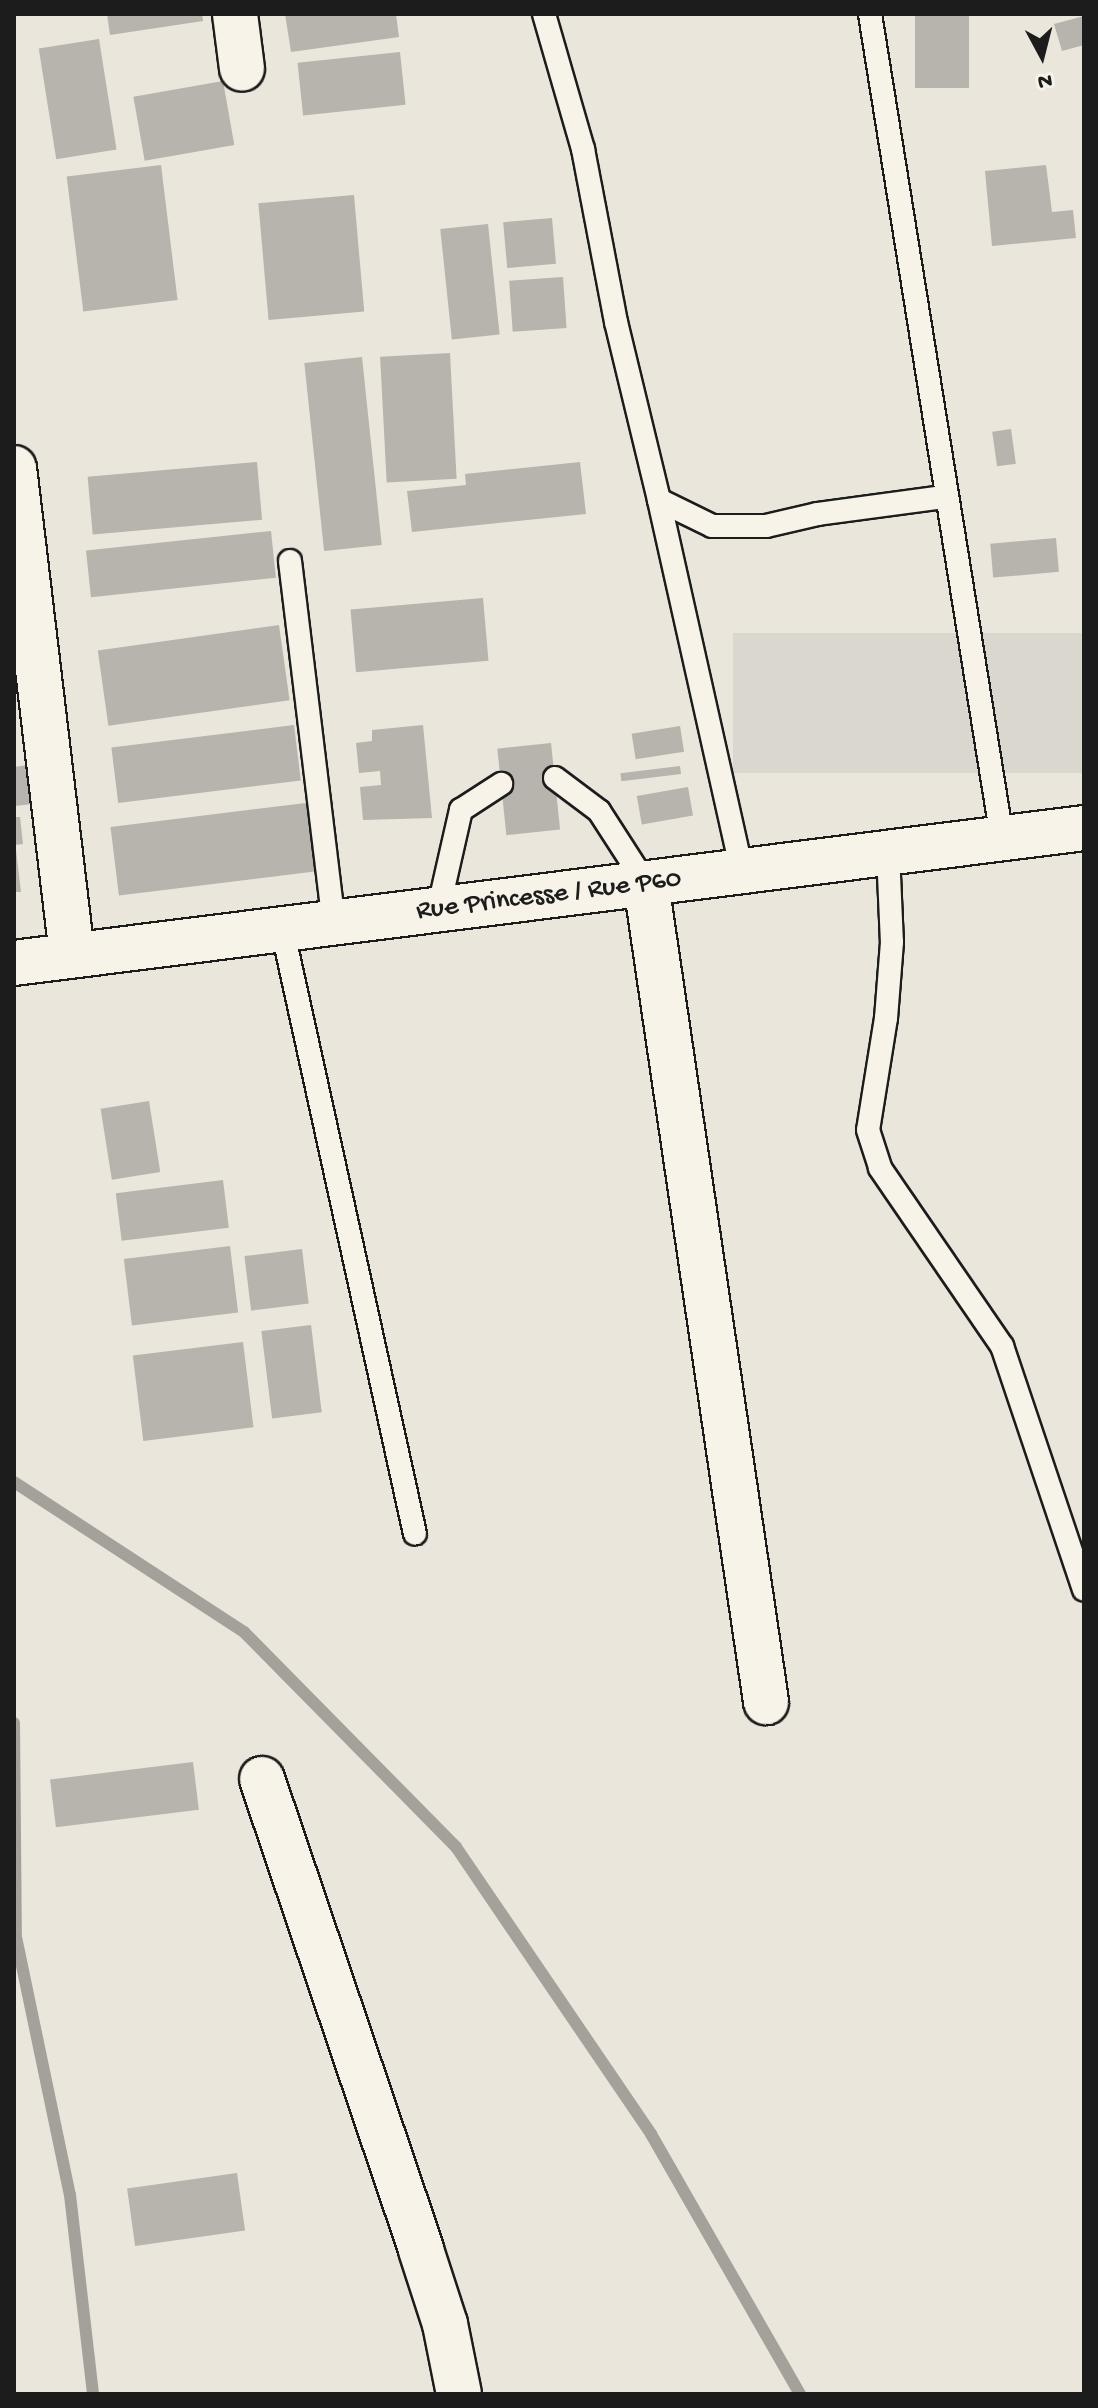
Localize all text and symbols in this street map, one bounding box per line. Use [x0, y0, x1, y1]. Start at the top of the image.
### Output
north arrow [1002, 16, 1082, 96]
text: N [1036, 66, 1054, 94]
street label: Rue Princesse / Rue P60 [414, 863, 684, 929]

